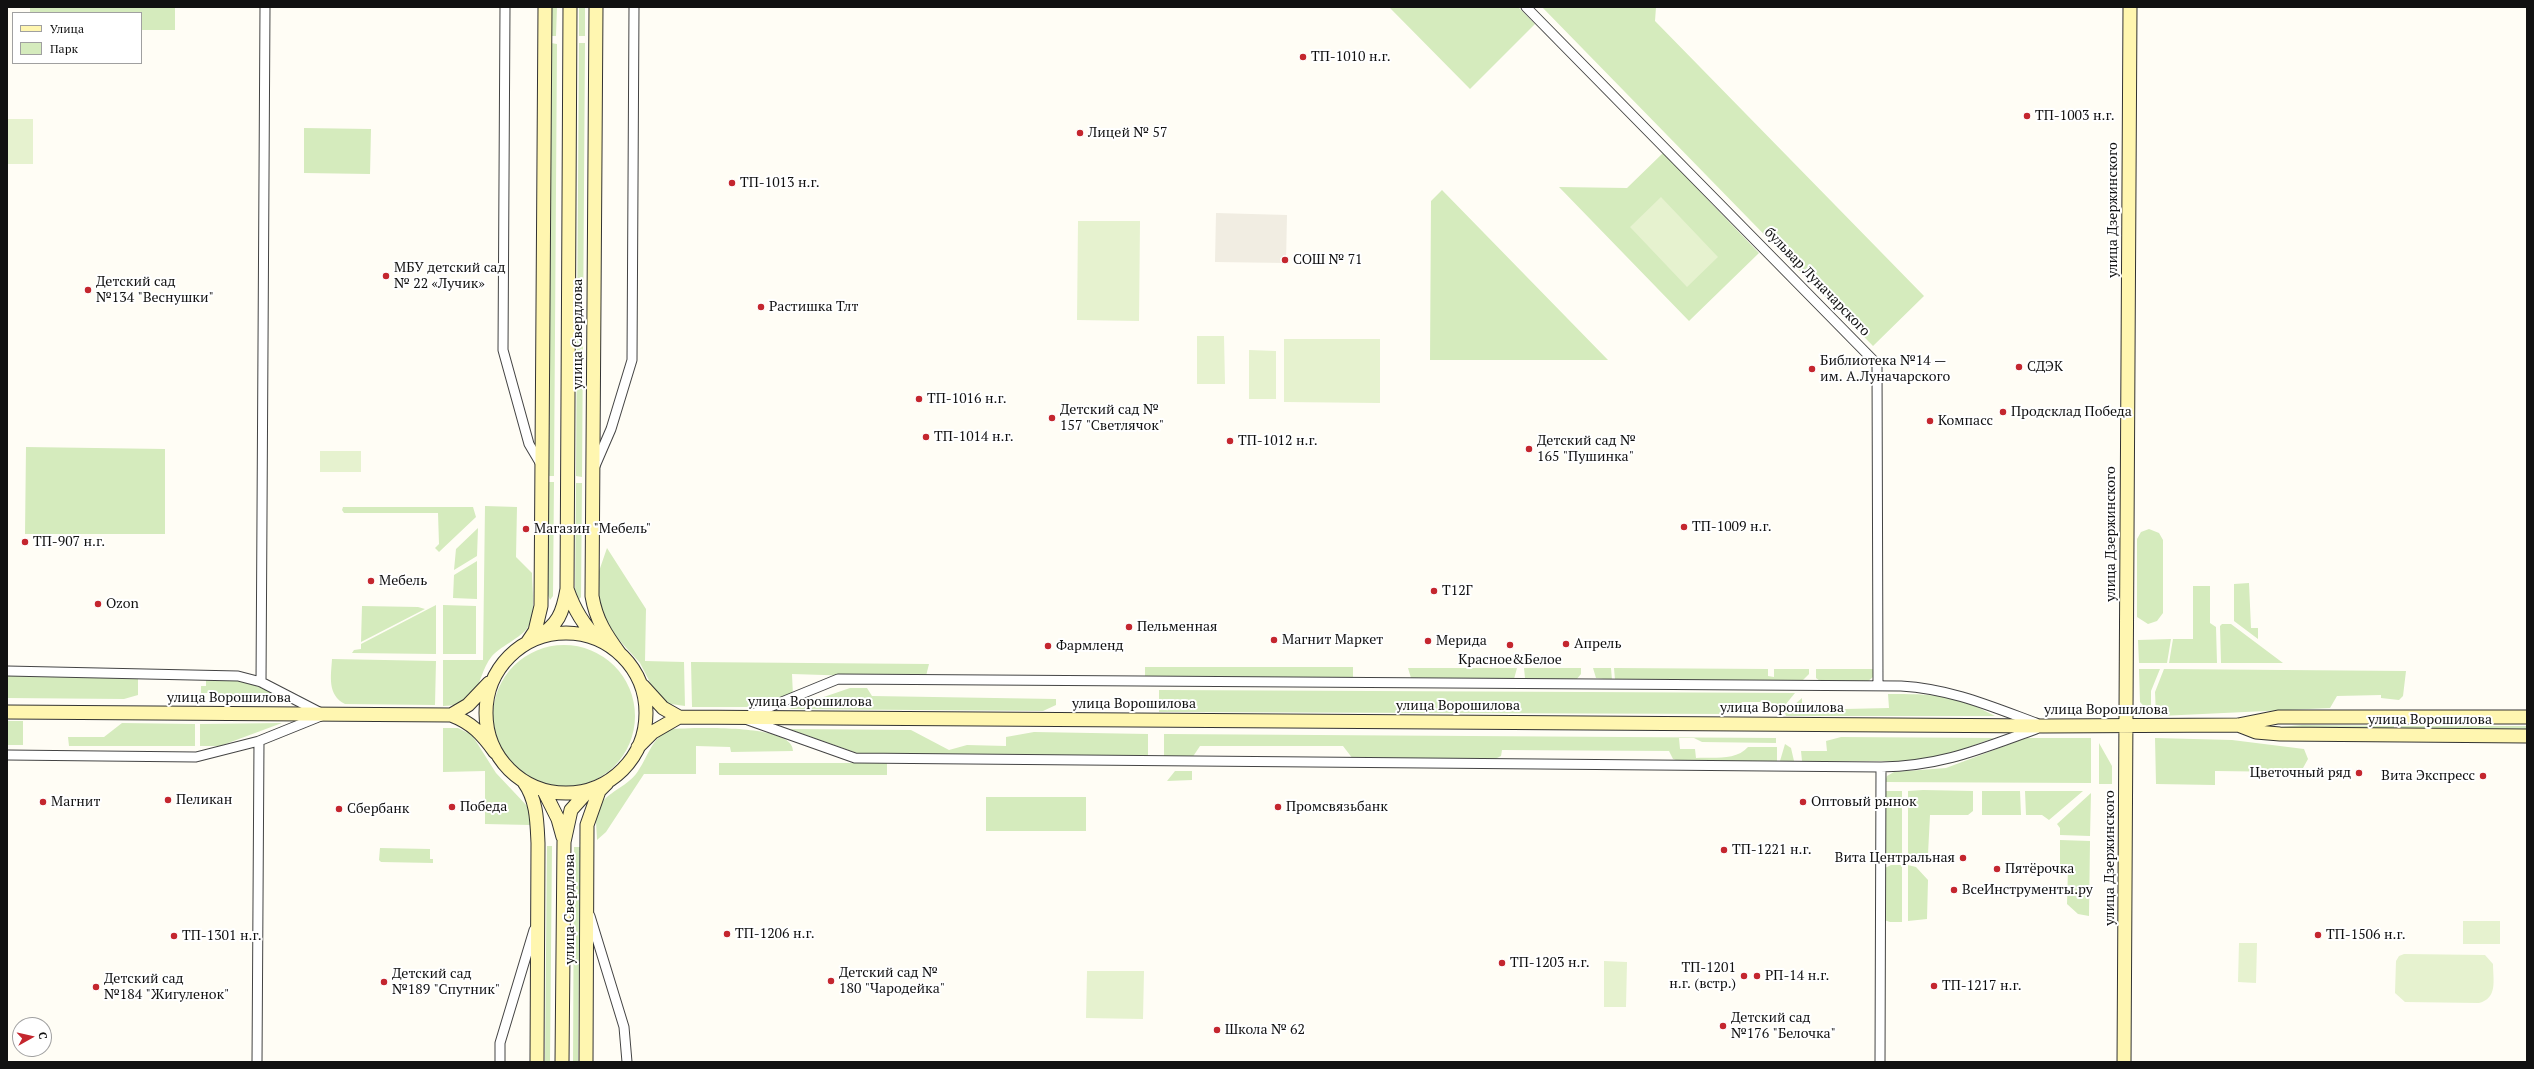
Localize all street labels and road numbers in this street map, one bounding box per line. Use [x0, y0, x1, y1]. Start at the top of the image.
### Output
street label: улица Дзержинского [2105, 142, 2121, 278]
street label: бульвар Луначарского [1761, 224, 1873, 340]
street label: улица Свердлова [570, 279, 586, 389]
street label: улица Дзержинского [2103, 466, 2119, 602]
street label: улица Ворошилова [167, 690, 291, 706]
street label: улица Ворошилова [748, 694, 872, 710]
street label: улица Ворошилова [1072, 696, 1196, 712]
street label: улица Ворошилова [1396, 698, 1520, 714]
street label: улица Ворошилова [1720, 700, 1844, 716]
street label: улица Ворошилова [2044, 702, 2168, 718]
street label: улица Ворошилова [2368, 712, 2492, 728]
street label: улица Дзержинского [2102, 790, 2118, 926]
street label: улица Свердлова [562, 854, 578, 964]

